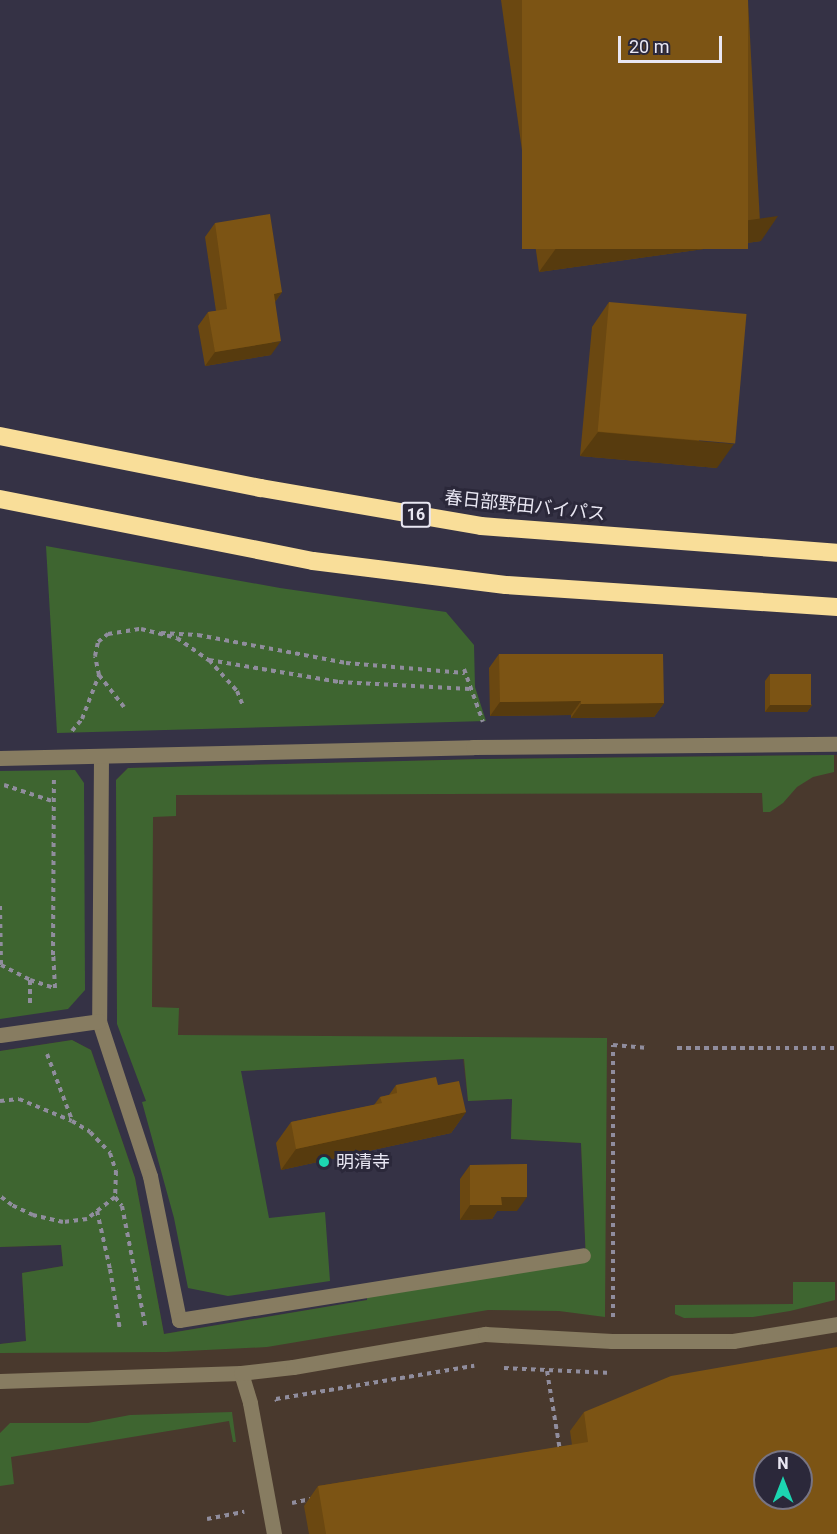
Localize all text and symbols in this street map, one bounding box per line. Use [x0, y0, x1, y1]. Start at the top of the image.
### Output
scale bar [621, 24, 724, 62]
text: 20 m [629, 36, 669, 57]
street label: 春日部野田バイパス [443, 487, 607, 525]
road number: 16 [400, 502, 432, 528]
place label: 明清寺 [336, 1151, 390, 1173]
marker: 明清寺 [317, 1155, 331, 1169]
north arrow [753, 1450, 813, 1510]
text: N [777, 1454, 789, 1473]

